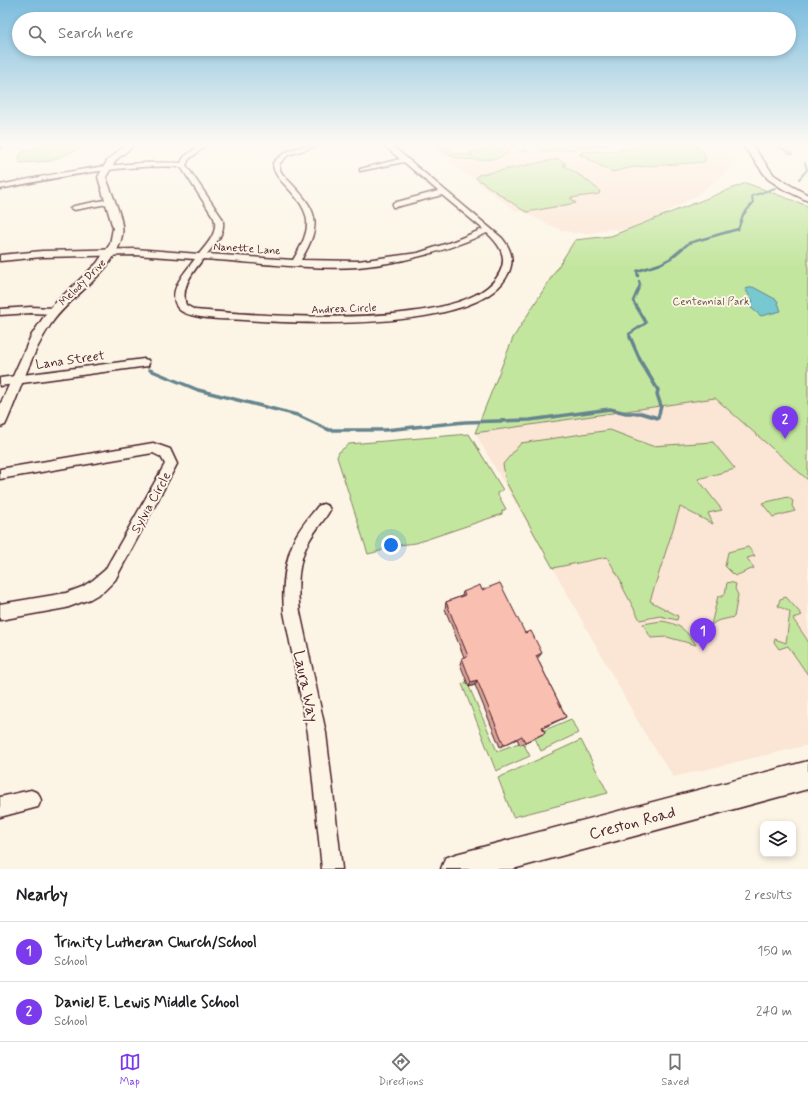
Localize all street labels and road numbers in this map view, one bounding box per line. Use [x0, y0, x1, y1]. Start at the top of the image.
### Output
street label: Nanette Lane [213, 240, 281, 258]
street label: Melody Drive [56, 256, 109, 309]
street label: Andrea Circle [311, 301, 377, 317]
street label: Lana Street [35, 347, 106, 374]
street label: Sylvia Circle [127, 469, 175, 537]
street label: Laura Way [288, 649, 323, 724]
street label: Creston Road [587, 802, 678, 845]

